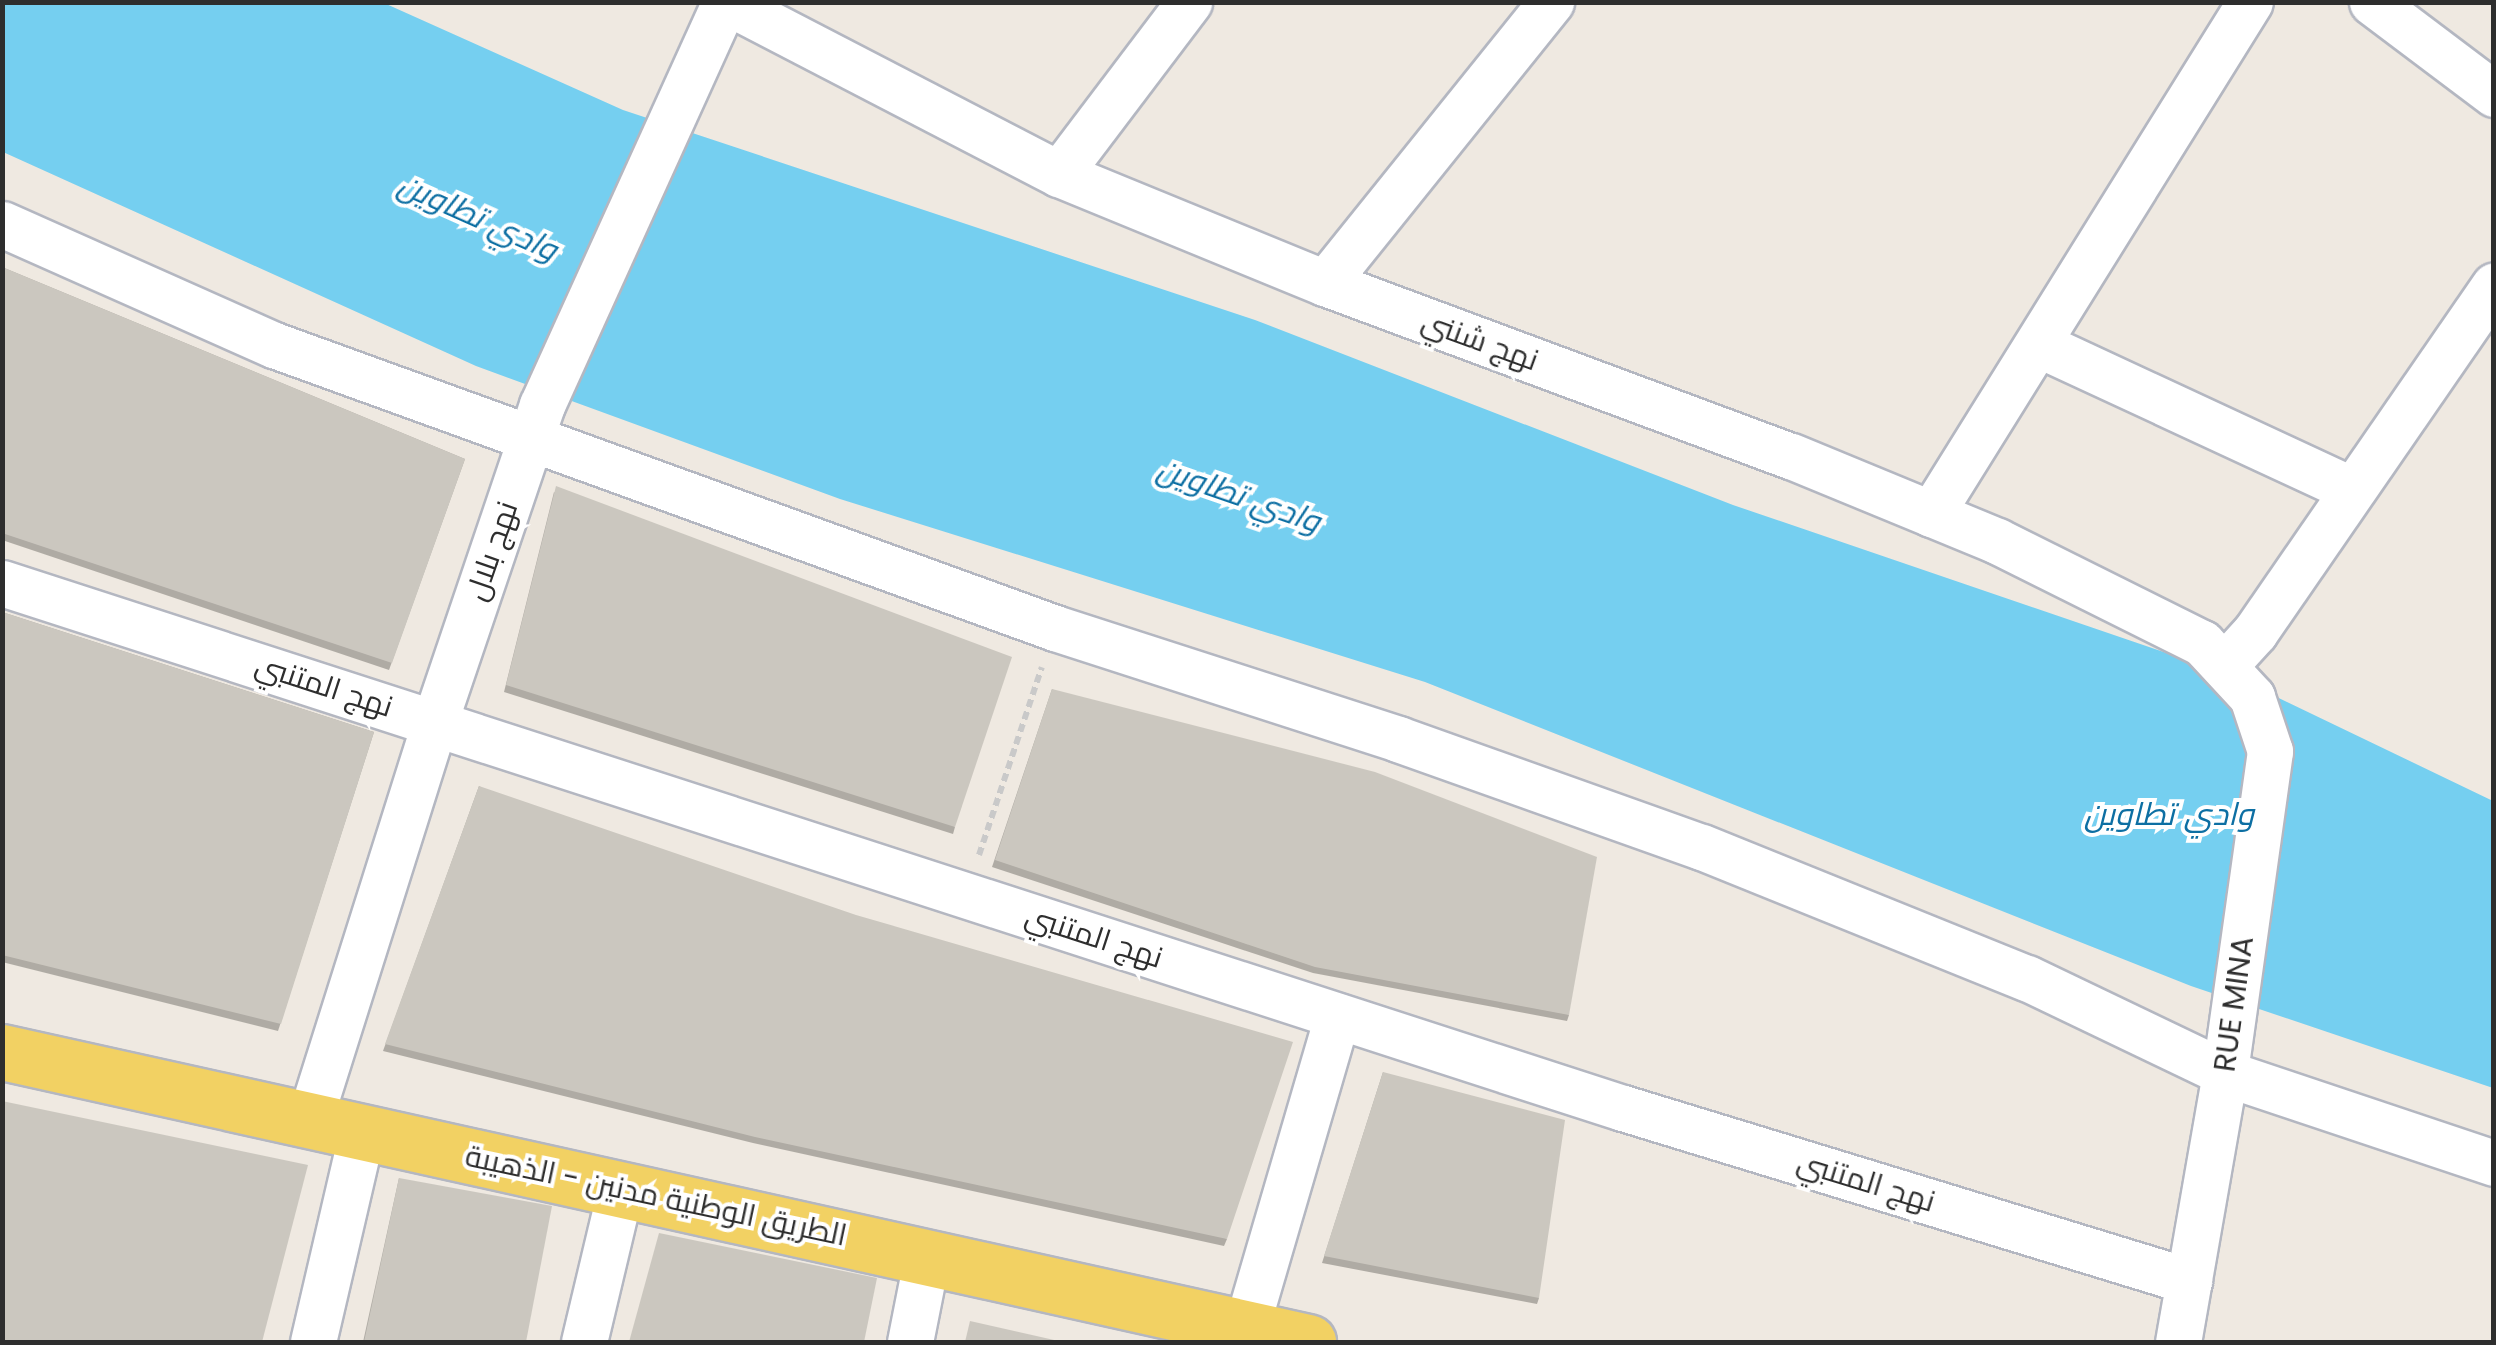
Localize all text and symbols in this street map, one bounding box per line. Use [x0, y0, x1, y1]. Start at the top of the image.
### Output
water label: وادي تطاوين [393, 165, 563, 269]
street label: نهج شنني [1417, 303, 1543, 379]
water label: وادي تطاوين [1152, 449, 1326, 541]
street label: نهج بلال [458, 497, 526, 605]
street label: نهج المتنبي [251, 647, 397, 725]
water label: وادي تطاوين [2084, 795, 2254, 833]
street label: نهج المتنبي [1021, 898, 1167, 976]
street label: RUE MINA [2207, 934, 2261, 1074]
street label: الطريق الوطنية مدنين - الذهيبة [462, 1138, 850, 1254]
street label: نهج المتنبي [1793, 1144, 1939, 1220]

